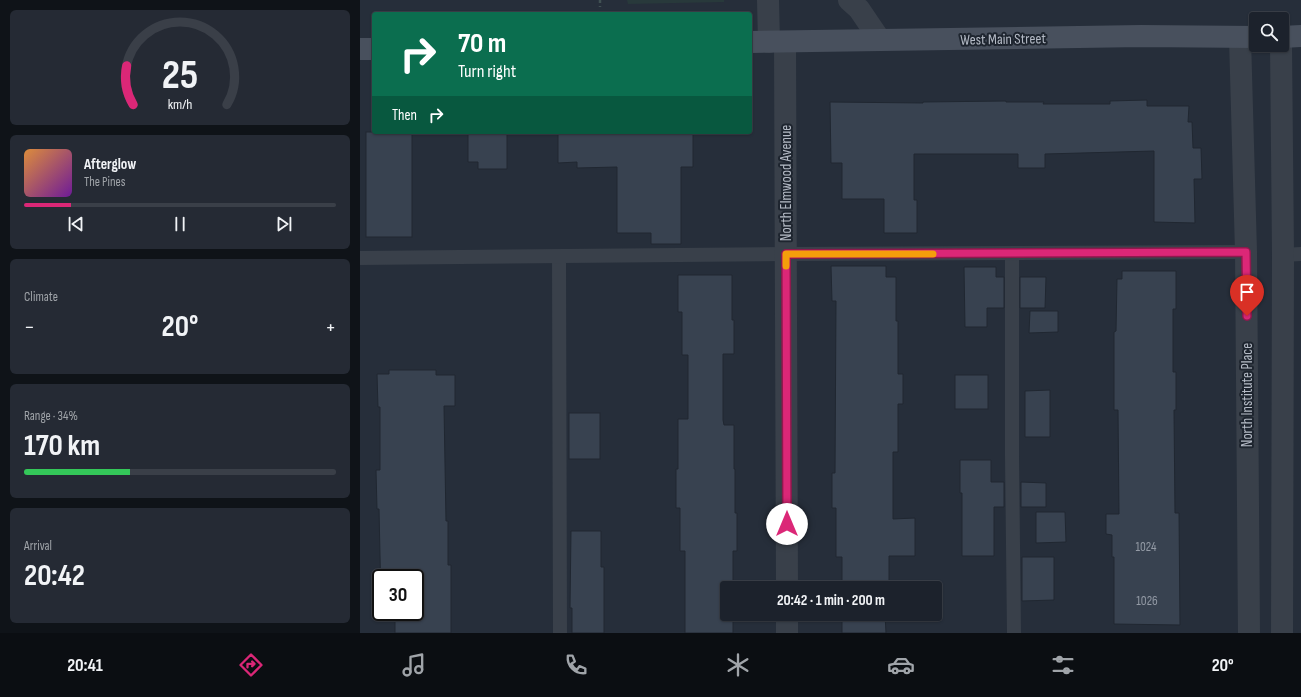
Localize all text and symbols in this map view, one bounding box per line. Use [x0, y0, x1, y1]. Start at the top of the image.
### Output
map controls [1249, 12, 1289, 52]
button: search [1249, 12, 1289, 52]
text: 70 m [458, 27, 506, 60]
icon: right [392, 28, 444, 80]
street label: West Main Street [960, 29, 1046, 50]
text: 25 [162, 51, 198, 100]
text: Turn right [458, 61, 516, 82]
text: km/h [168, 96, 192, 113]
icon: right [425, 104, 447, 126]
text: Then [392, 106, 417, 125]
street label: North Elmwood Avenue [777, 125, 796, 241]
text: Afterglow [84, 155, 136, 174]
text: The Pines [84, 174, 125, 190]
icon: previous [65, 213, 87, 235]
icon: pause [169, 213, 191, 235]
icon: next [273, 213, 295, 235]
pin [1230, 275, 1264, 316]
icon: arrive [1236, 281, 1258, 303]
text: Climate [24, 289, 58, 305]
text: 20° [162, 309, 198, 345]
text: − [24, 314, 35, 341]
text: + [325, 314, 336, 341]
street label: North Institute Place [1238, 343, 1257, 447]
text: Range · 34% [24, 408, 78, 424]
text: 170 km [24, 428, 100, 464]
position arrow [766, 503, 808, 545]
text: Arrival [24, 538, 52, 554]
house number: 1024 [1135, 539, 1157, 555]
text: 20:42 [24, 558, 85, 594]
speed limit sign: 30 [372, 569, 424, 621]
text: 20:42 · 1 min · 200 m [777, 591, 885, 610]
house number: 1026 [1136, 593, 1158, 609]
icon: directions [237, 651, 265, 679]
icon: music [400, 651, 428, 679]
icon: phone [562, 651, 590, 679]
icon: climate [724, 651, 752, 679]
icon: car [887, 651, 915, 679]
icon: filters [1049, 651, 1077, 679]
text: 20:41 [67, 655, 103, 676]
text: 20° [1212, 655, 1234, 676]

